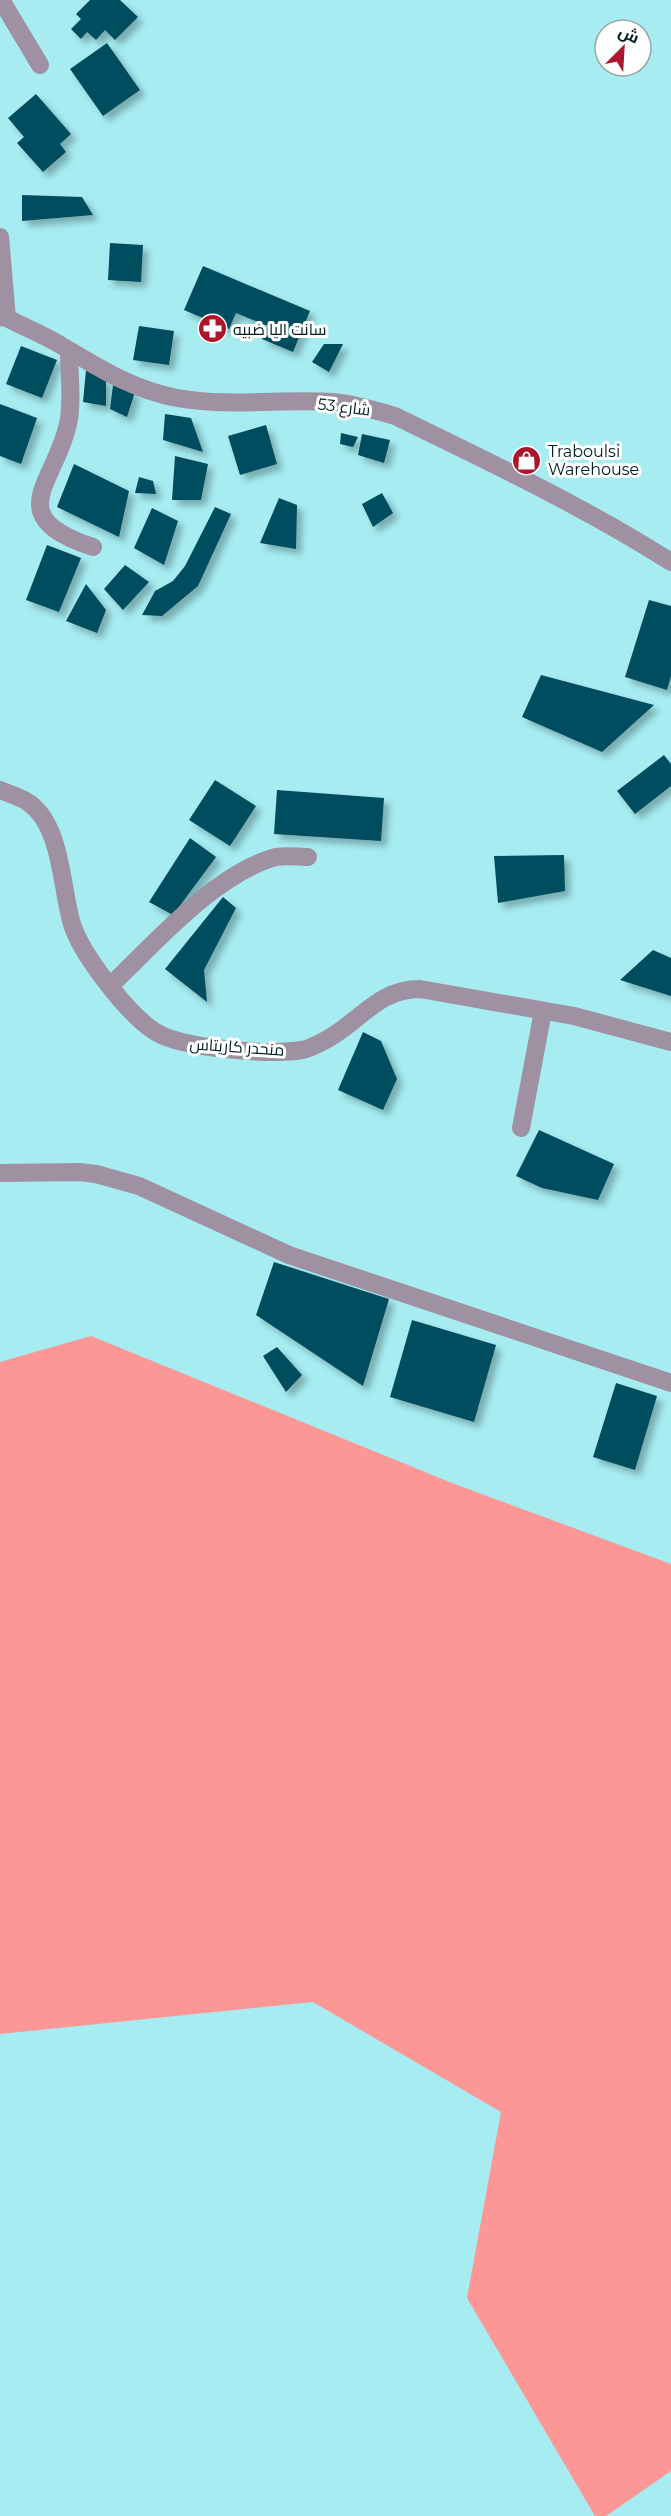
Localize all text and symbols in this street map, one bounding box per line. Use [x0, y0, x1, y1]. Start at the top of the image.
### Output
north arrow [593, 18, 653, 78]
text: ش [616, 22, 642, 48]
pharmacy icon: سانت اليا ضبيه [196, 313, 228, 345]
place label: سانت اليا ضبيه [233, 320, 327, 339]
street label: شارع 53 [316, 394, 372, 422]
place label: Traboulsi Warehouse [548, 442, 639, 479]
shop icon: Traboulsi Warehouse [511, 444, 543, 476]
street label: منحدر كاريتاس [189, 1034, 285, 1061]

